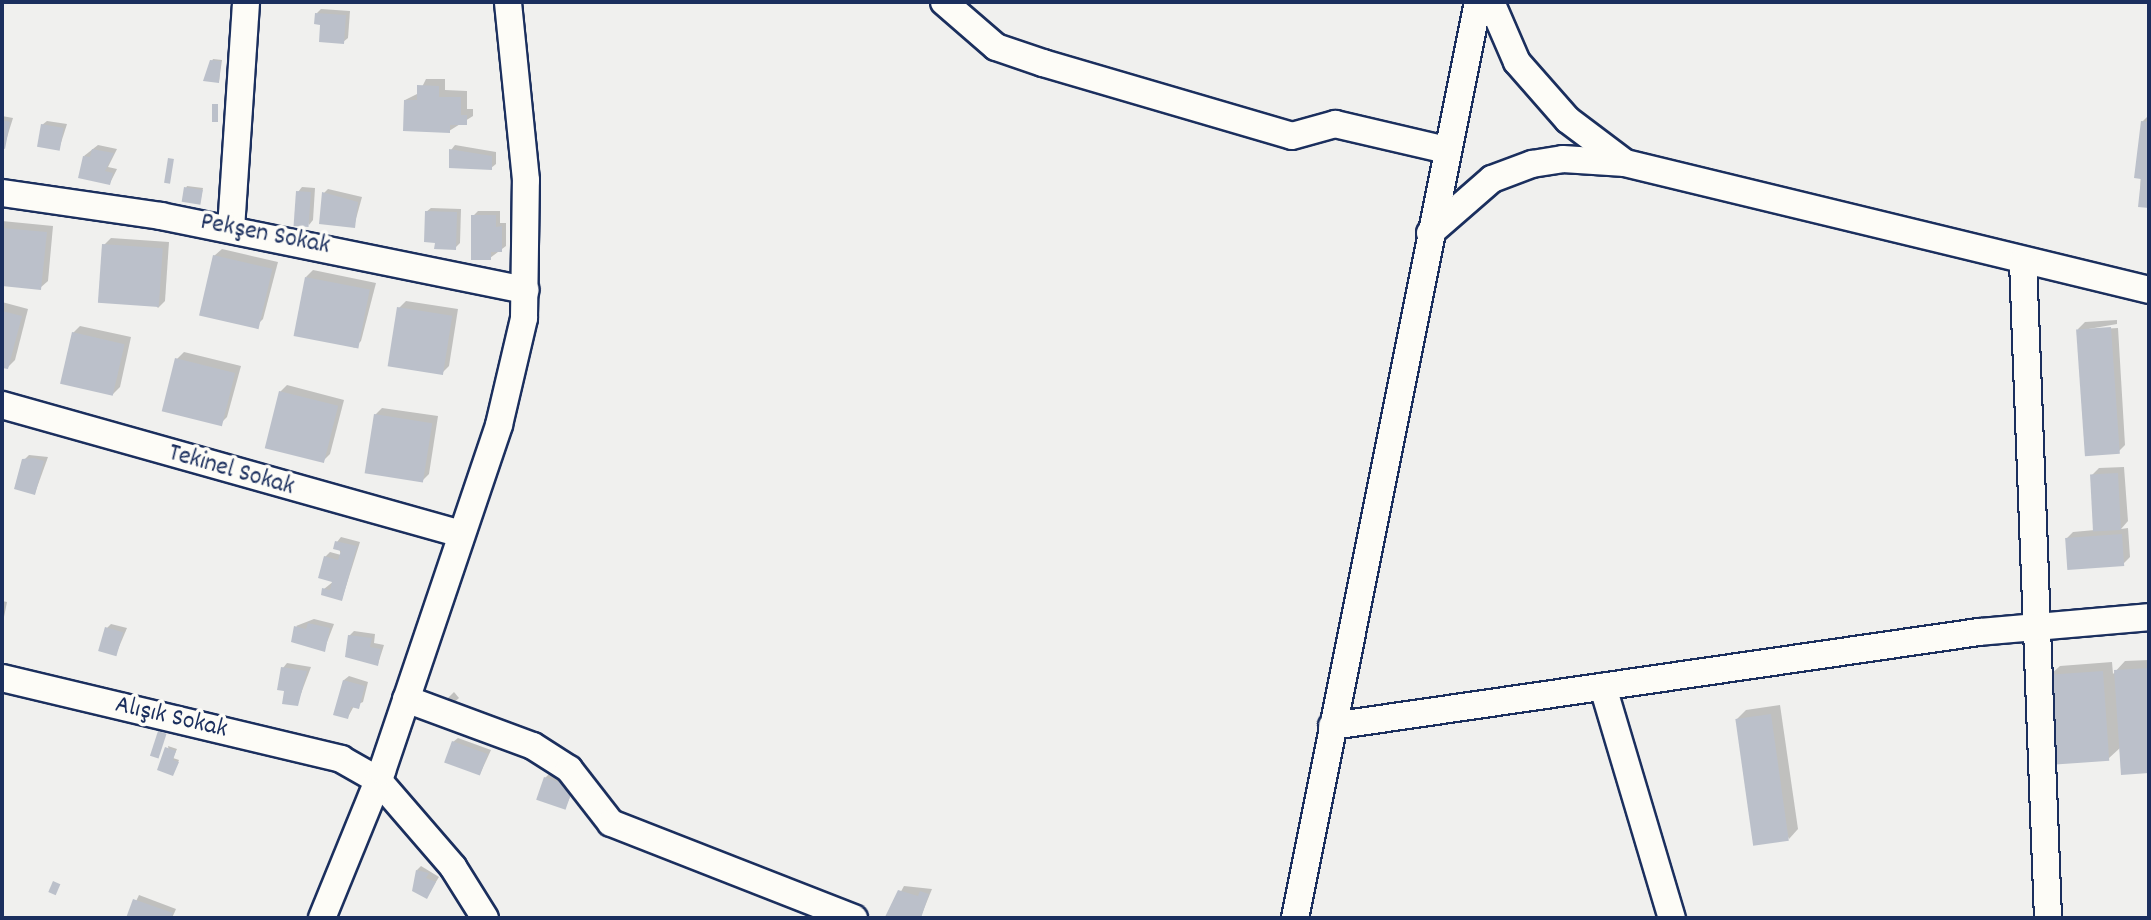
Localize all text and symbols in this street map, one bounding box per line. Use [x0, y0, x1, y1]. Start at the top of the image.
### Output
street label: Pekşen Sokak [198, 207, 332, 263]
street label: Tekinel Sokak [165, 438, 297, 504]
street label: Alışık Sokak [112, 690, 230, 746]

